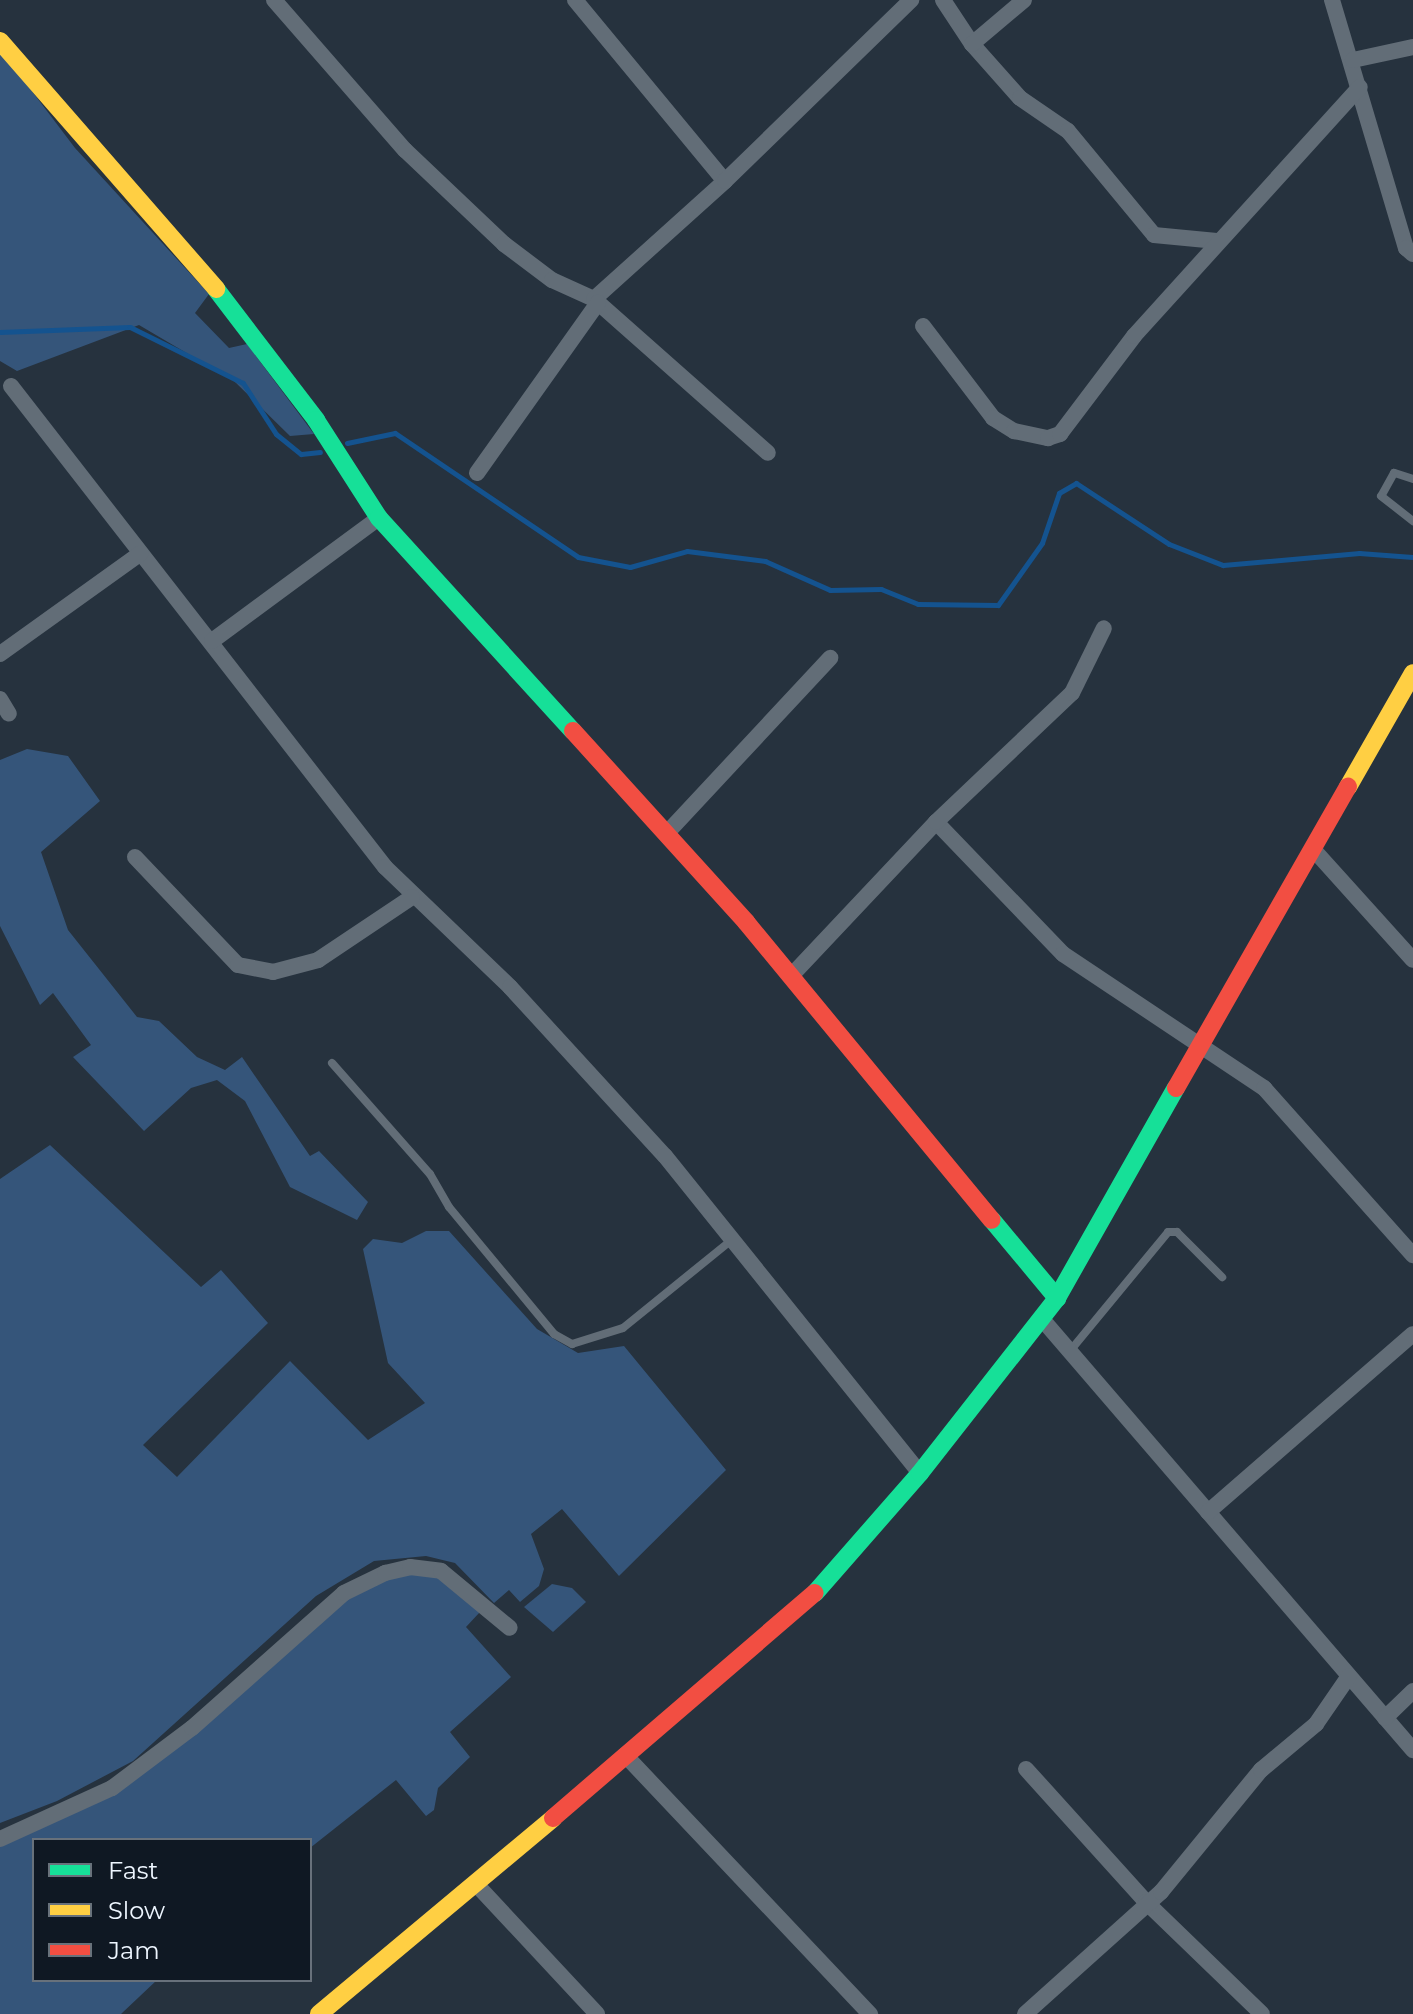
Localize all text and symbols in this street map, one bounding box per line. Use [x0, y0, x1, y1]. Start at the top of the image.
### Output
legend [32, 1838, 312, 1982]
text: Fast [108, 1856, 158, 1885]
text: Slow [108, 1896, 165, 1925]
text: Jam [108, 1936, 160, 1965]

